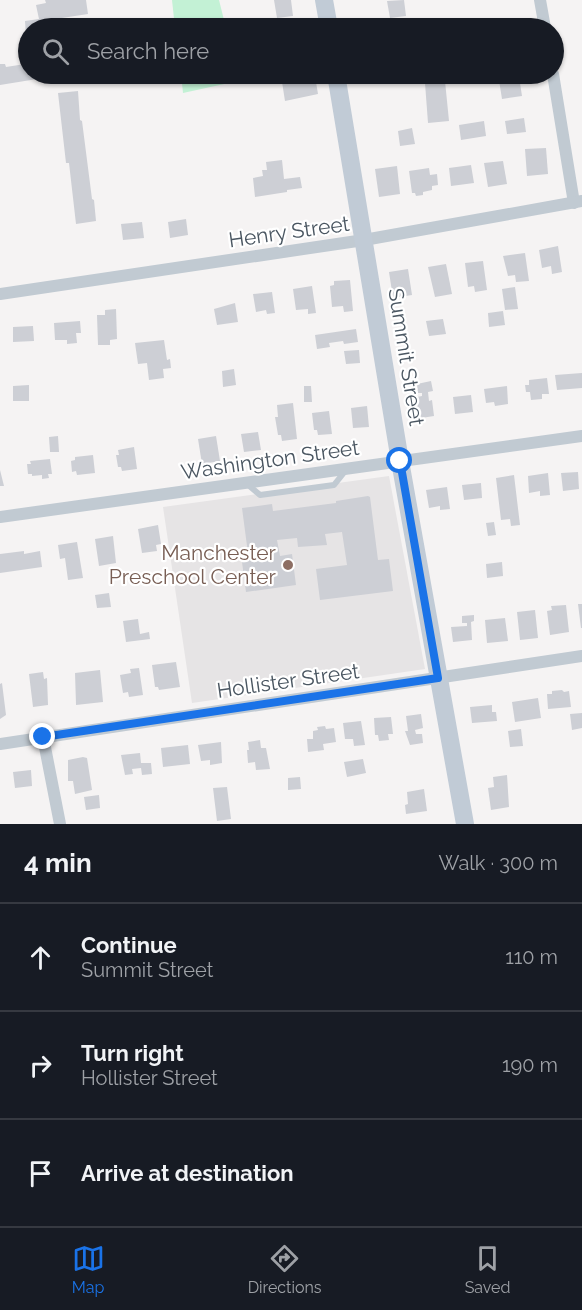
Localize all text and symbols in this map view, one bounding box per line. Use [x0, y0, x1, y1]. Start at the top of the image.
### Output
search box [18, 18, 564, 84]
icon: search [39, 35, 72, 68]
text: Search here [87, 38, 209, 64]
street label: Henry Street [227, 211, 351, 252]
street label: Summit Street [383, 286, 430, 428]
street label: Washington Street [179, 435, 361, 484]
route start [386, 447, 412, 473]
place label: Manchester Preschool Center [109, 540, 277, 589]
marker: Manchester Preschool Center [281, 558, 295, 572]
street label: Hollister Street [215, 658, 361, 703]
route end [29, 723, 55, 749]
text: 4 min [24, 848, 92, 878]
text: Walk · 300 m [439, 851, 558, 875]
text: Continue [81, 932, 177, 958]
icon: ahead [24, 941, 57, 974]
text: 110 m [505, 945, 558, 969]
text: Summit Street [81, 958, 213, 982]
text: Turn right [81, 1040, 184, 1066]
icon: right [24, 1049, 57, 1082]
text: 190 m [502, 1053, 558, 1077]
text: Hollister Street [81, 1066, 218, 1090]
icon: arrive [24, 1157, 57, 1190]
text: Arrive at destination [81, 1160, 294, 1186]
tab: Map [72, 1242, 105, 1297]
tab: Directions [248, 1242, 322, 1297]
tab: Saved [465, 1242, 510, 1297]

